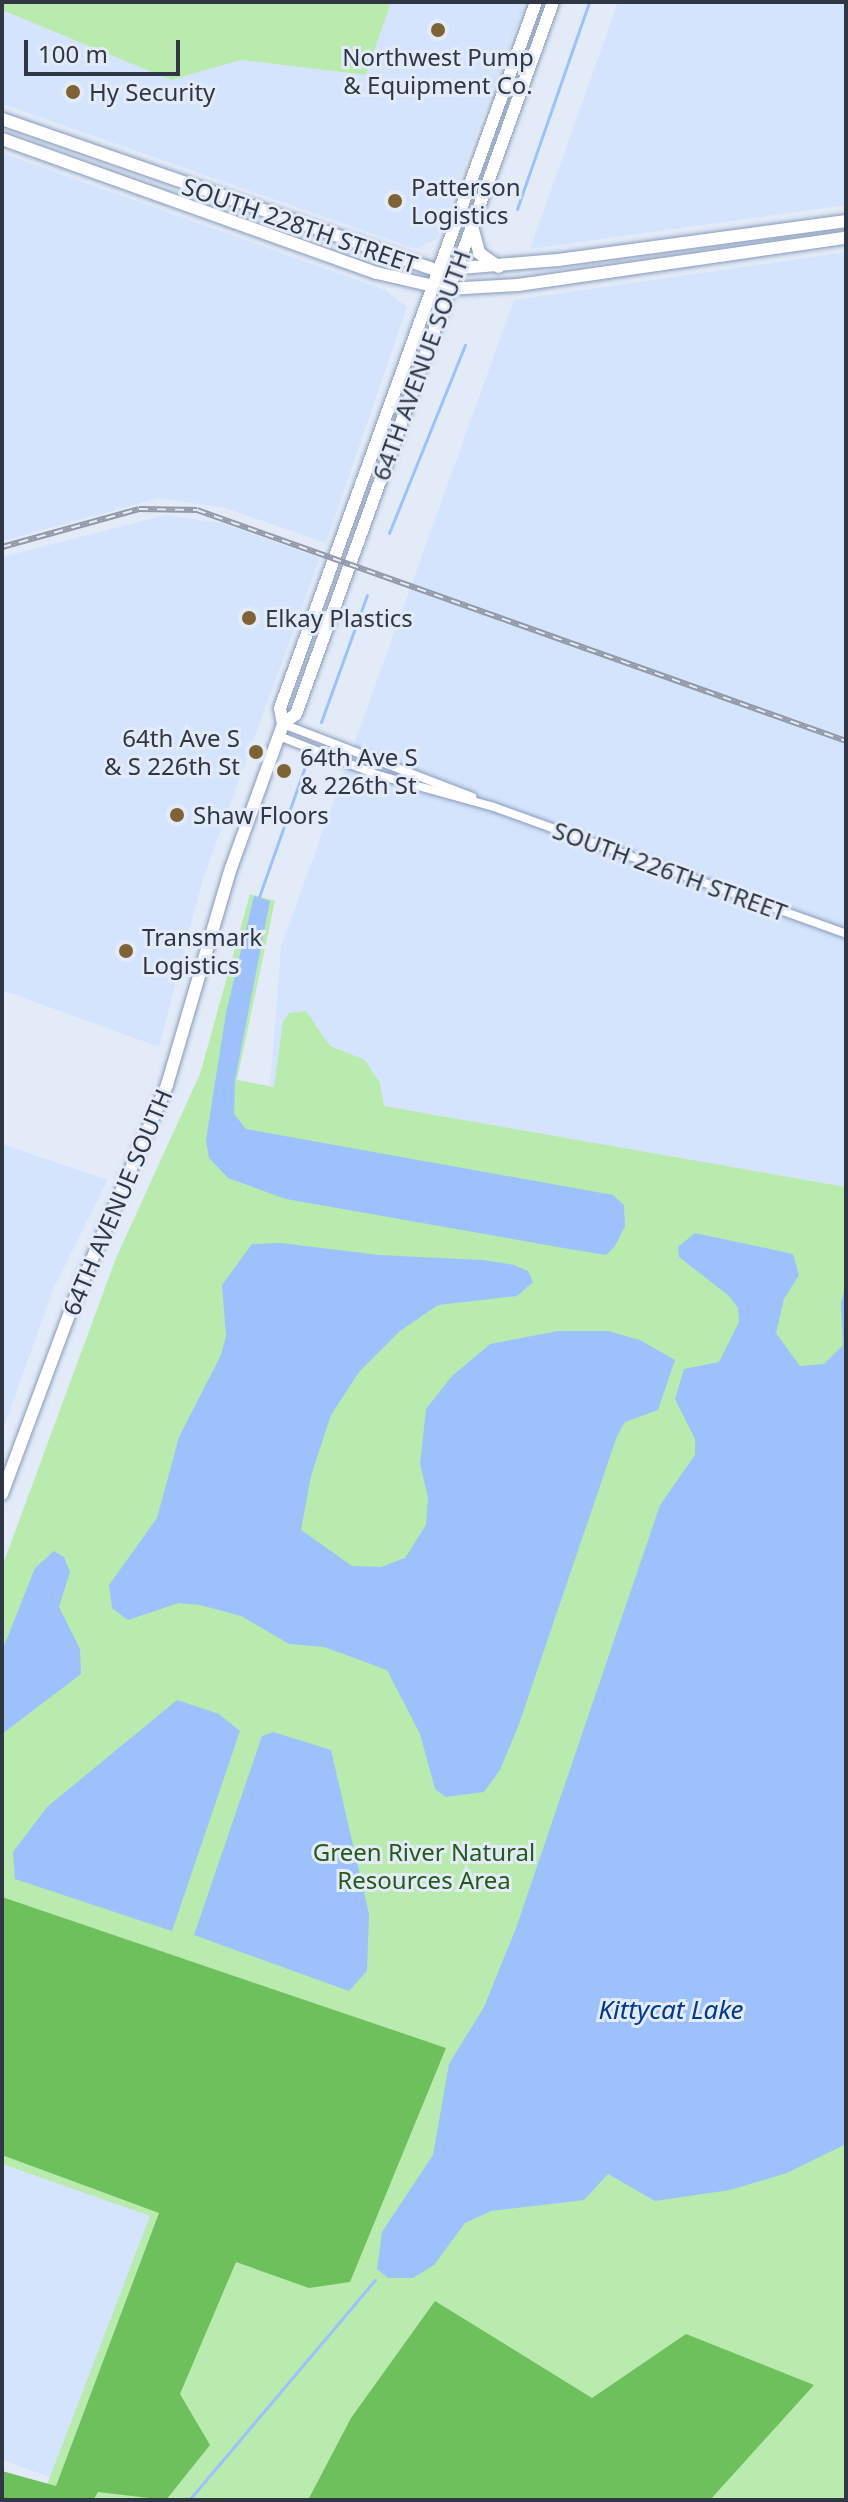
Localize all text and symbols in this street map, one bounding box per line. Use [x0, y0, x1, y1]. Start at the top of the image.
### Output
marker: Northwest Pump & Equipment Co. [429, 21, 447, 39]
scale bar [28, 24, 184, 74]
text: 100 m [38, 37, 108, 70]
place label: Northwest Pump & Equipment Co. [342, 43, 534, 99]
place label: Hy Security [89, 78, 215, 106]
marker: Hy Security [64, 83, 82, 101]
street label: SOUTH 228TH STREET [179, 171, 421, 279]
place label: Patterson Logistics [411, 173, 521, 229]
marker: Patterson Logistics [386, 192, 404, 210]
street label: 64TH AVENUE SOUTH [366, 246, 476, 484]
place label: Elkay Plastics [265, 604, 413, 632]
marker: Elkay Plastics [240, 609, 258, 627]
place label: 64th Ave S & S 226th St [104, 724, 240, 780]
marker: 64th Ave S & S 226th St [247, 743, 265, 761]
place label: 64th Ave S & 226th St [300, 743, 418, 799]
marker: 64th Ave S & 226th St [275, 762, 293, 780]
place label: Shaw Floors [193, 801, 329, 829]
marker: Shaw Floors [168, 806, 186, 824]
street label: SOUTH 226TH STREET [549, 815, 791, 927]
place label: Transmark Logistics [142, 923, 262, 979]
marker: Transmark Logistics [117, 942, 135, 960]
street label: 64TH AVENUE SOUTH [56, 1085, 178, 1319]
park label: Green River Natural Resources Area [313, 1838, 535, 1894]
water label: Kittycat Lake [598, 1994, 744, 2026]

